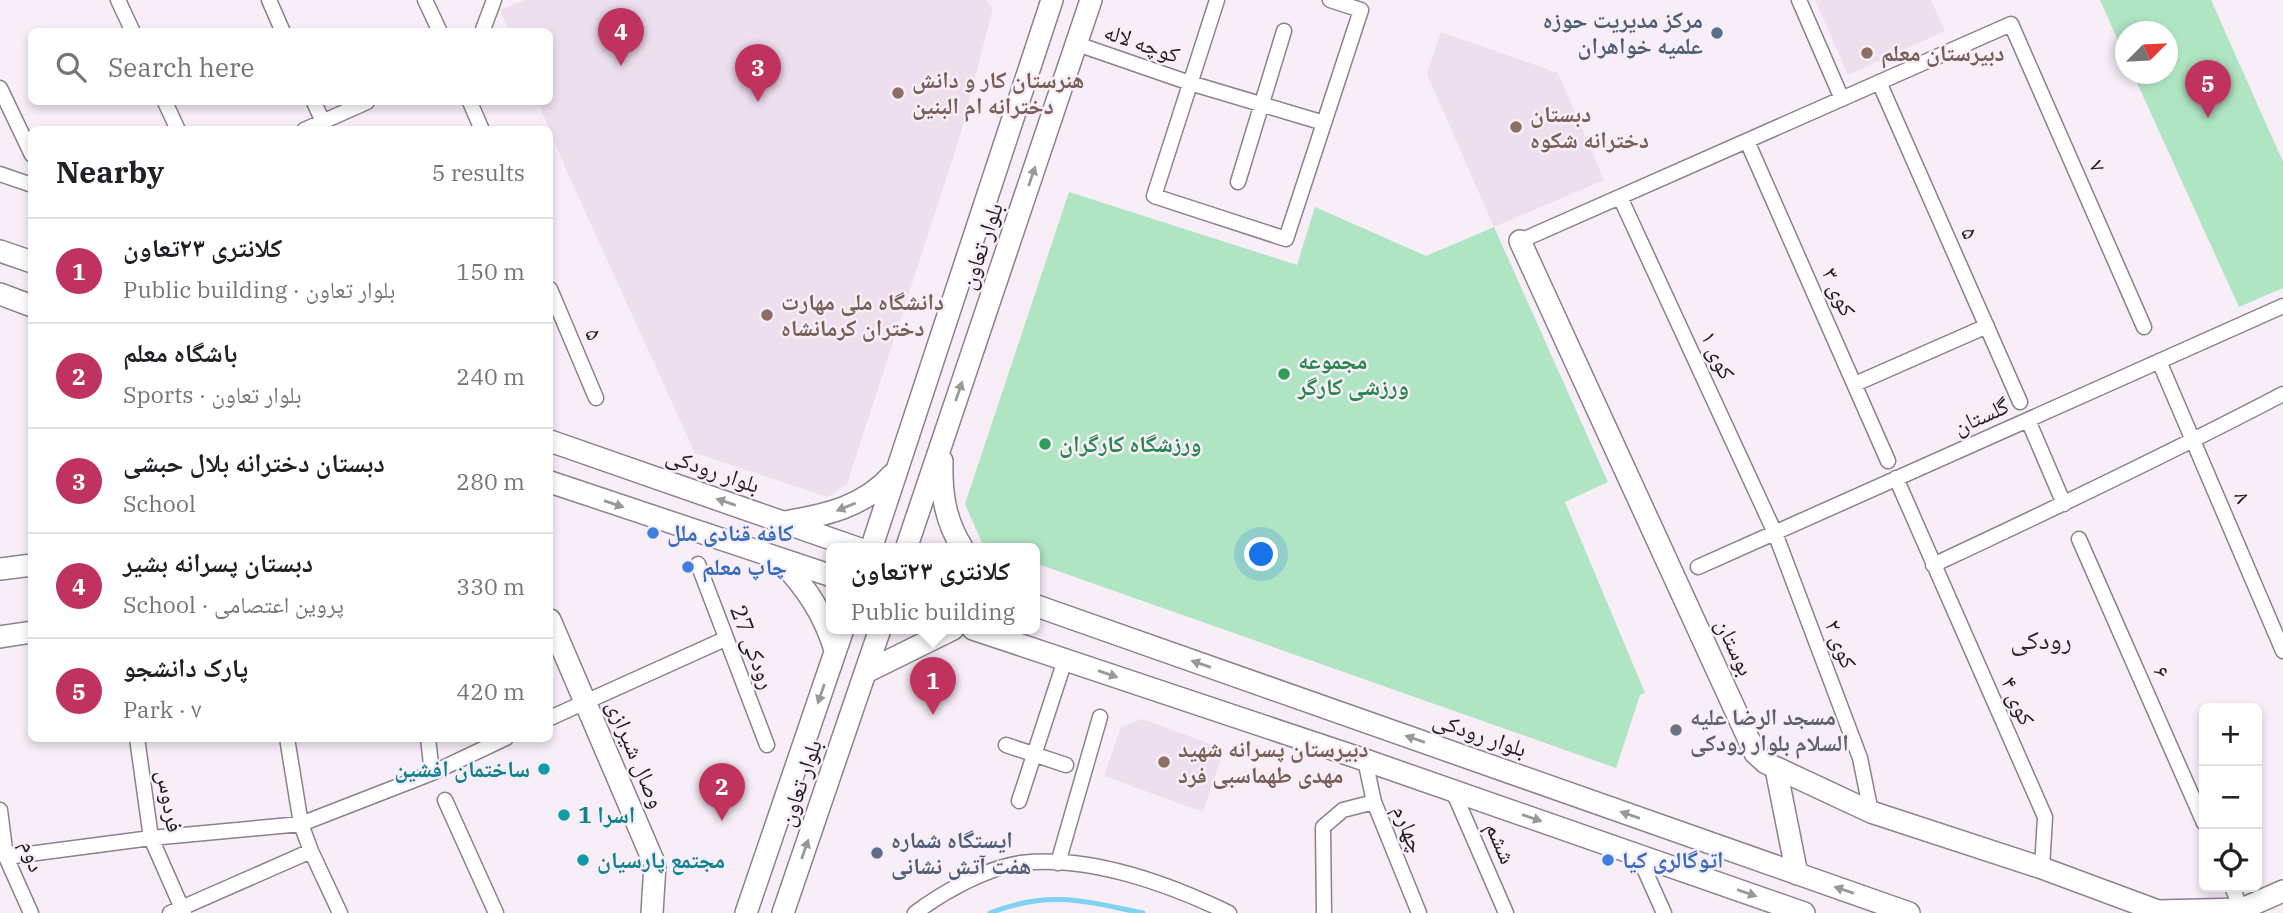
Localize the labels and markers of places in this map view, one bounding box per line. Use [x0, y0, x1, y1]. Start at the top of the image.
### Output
place label: مرکز مدیریت حوزه علمیه خواهران [1543, 4, 1703, 60]
pin: 4 [598, 8, 644, 66]
marker: مرکز مدیریت حوزه علمیه خواهران [1709, 25, 1725, 41]
place label: دبیرستان معلم [1881, 37, 2005, 69]
pin: 3 [735, 44, 781, 102]
marker: دبیرستان معلم [1859, 45, 1875, 61]
pin: 5 [2185, 60, 2231, 118]
place label: هنرستان کار و دانش دخترانه ام البنین [912, 64, 1084, 122]
marker: هنرستان کار و دانش دخترانه ام البنین [890, 85, 906, 101]
place label: دبستان دخترانه شکوه [1530, 98, 1649, 154]
marker: دبستان دخترانه شکوه [1508, 119, 1524, 135]
place label: دانشگاه ملی مهارت دختران کرمانشاه [781, 286, 944, 342]
marker: دانشگاه ملی مهارت دختران کرمانشاه [759, 307, 775, 323]
place label: مجموعه ورزشی کارگر [1297, 345, 1409, 401]
marker: مجموعه ورزشی کارگر [1276, 366, 1292, 382]
place label: ورزشگاه کارگران [1059, 428, 1202, 458]
marker: ورزشگاه کارگران [1037, 436, 1053, 452]
place label: کافه قنادی ملل [667, 517, 794, 547]
marker: کافه قنادی ملل [645, 525, 661, 541]
place label: چاپ معلم [702, 551, 787, 583]
marker: چاپ معلم [680, 559, 696, 575]
pin: 1 [910, 657, 956, 715]
place label: مسجد الرضا علیه السلام بلوار رودکی [1690, 701, 1849, 759]
marker: مسجد الرضا علیه السلام بلوار رودکی [1668, 722, 1684, 738]
place label: دبیرستان پسرانه شهید مهدی طهماسبی فرد [1178, 733, 1369, 789]
place label: ساختمان افشین [394, 753, 530, 783]
marker: دبیرستان پسرانه شهید مهدی طهماسبی فرد [1156, 754, 1172, 770]
marker: ساختمان افشین [536, 761, 552, 777]
pin: 2 [699, 763, 745, 821]
place label: اسرا 1 [578, 799, 635, 829]
marker: اسرا 1 [556, 807, 572, 823]
place label: ایستگاه شماره هفت آتش نشانی [891, 824, 1031, 880]
place label: مجتمع پارسیان [597, 844, 725, 875]
place label: اتوگالری کیا [1622, 844, 1724, 874]
marker: ایستگاه شماره هفت آتش نشانی [869, 845, 885, 861]
marker: مجتمع پارسیان [575, 852, 591, 868]
marker: اتوگالری کیا [1600, 852, 1616, 868]

